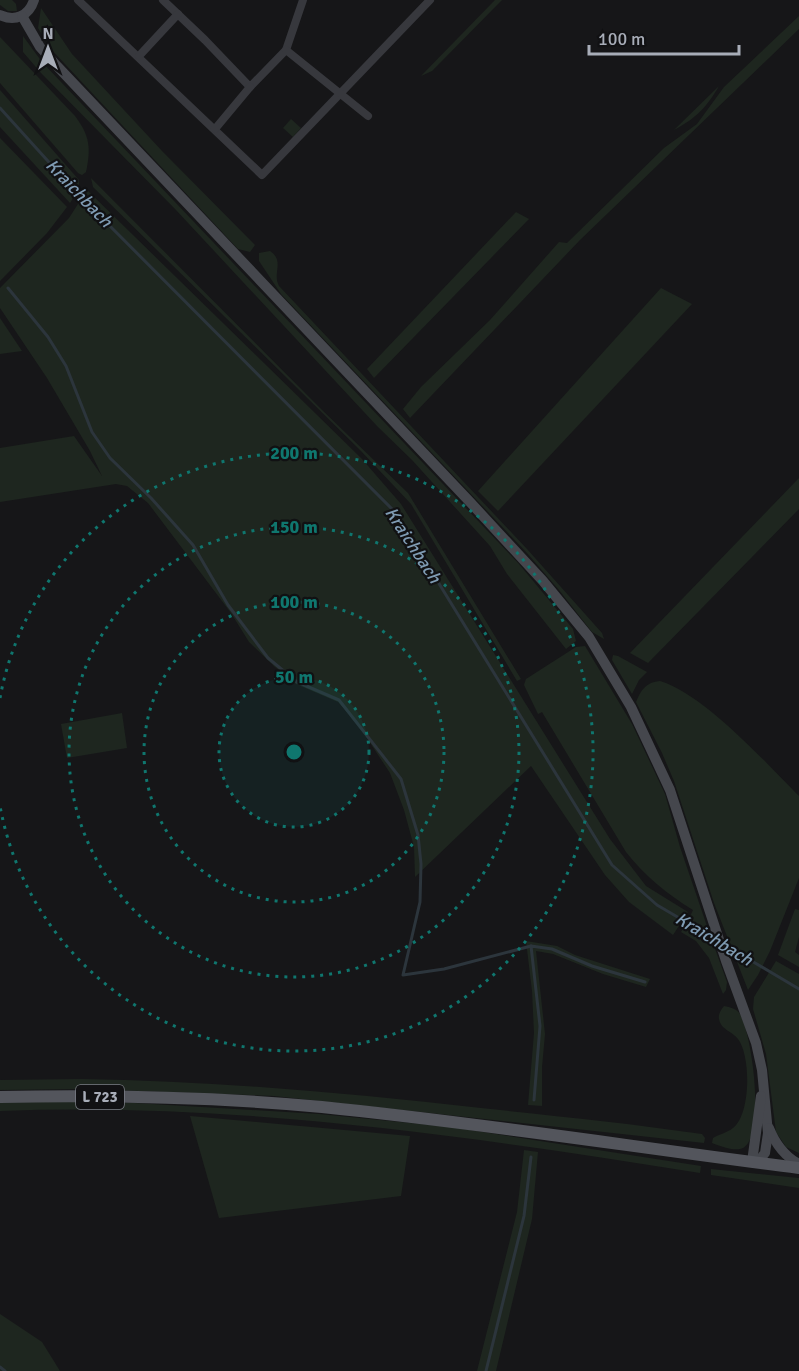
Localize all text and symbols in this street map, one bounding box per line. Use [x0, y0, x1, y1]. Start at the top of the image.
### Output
north arrow [18, 18, 78, 78]
scale bar [589, 18, 739, 56]
text: N [42, 24, 54, 44]
text: 100 m [598, 28, 645, 50]
water label: Kraichbach [41, 154, 118, 233]
text: 200 m [270, 442, 318, 464]
water label: Kraichbach [380, 503, 446, 588]
text: 150 m [270, 516, 318, 538]
text: 100 m [270, 591, 318, 613]
text: 50 m [275, 666, 313, 688]
centre of rings [284, 742, 304, 762]
water label: Kraichbach [671, 907, 758, 971]
road number: L 723 [76, 1085, 124, 1109]

